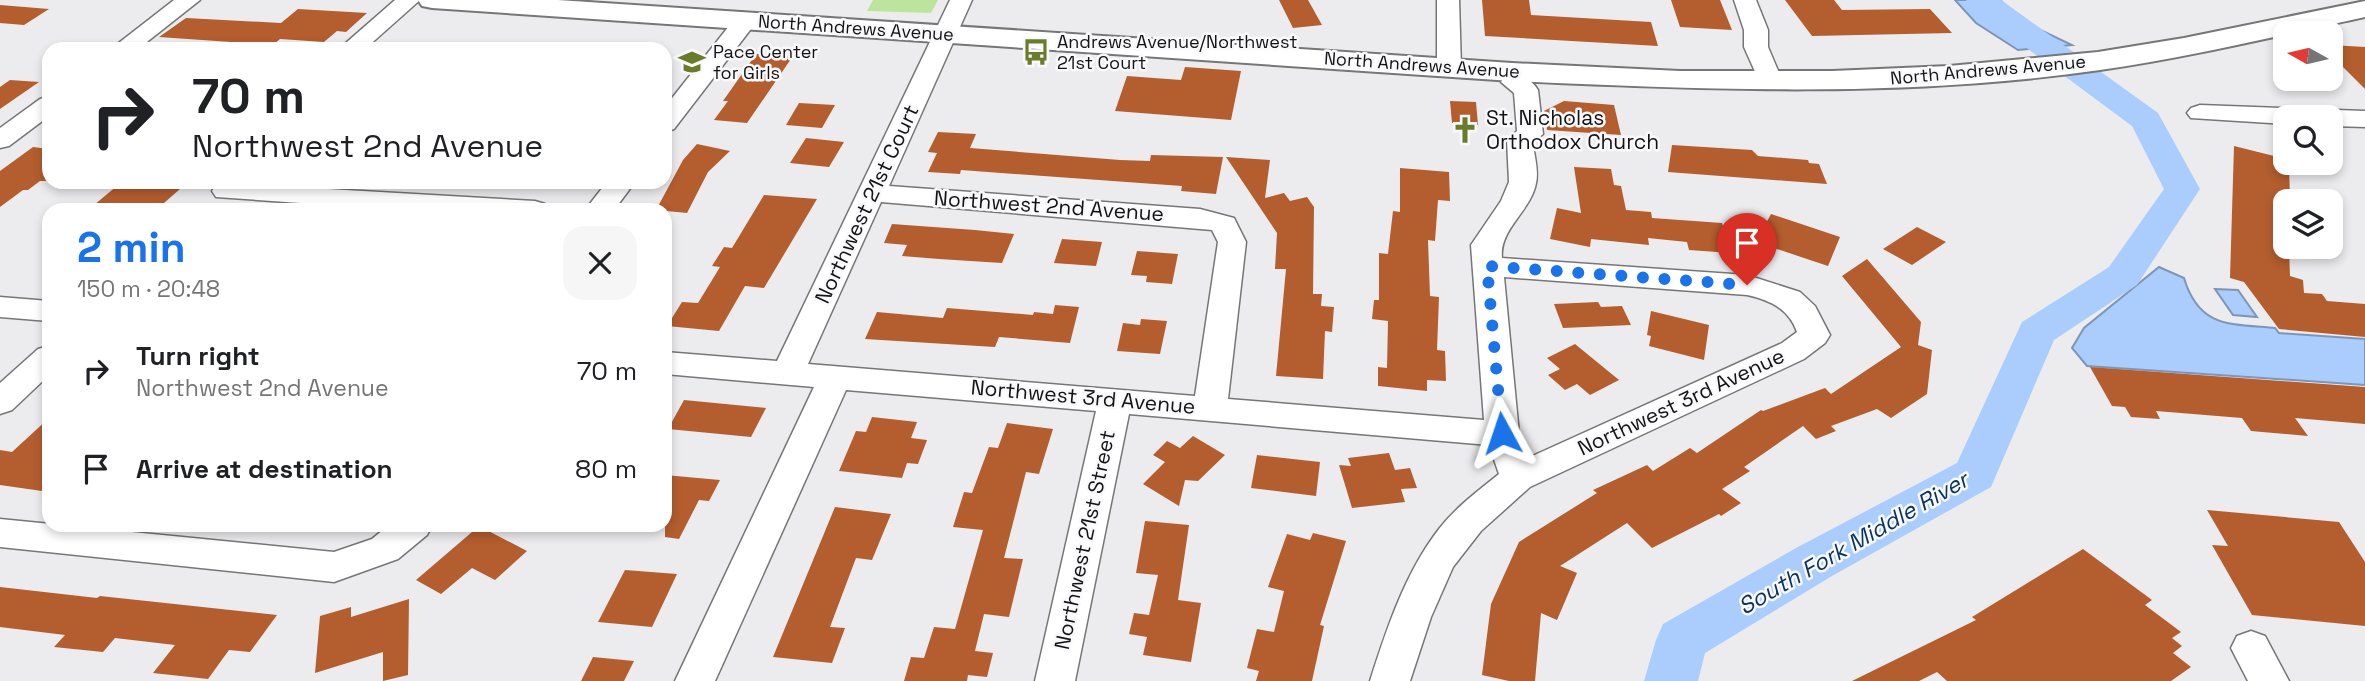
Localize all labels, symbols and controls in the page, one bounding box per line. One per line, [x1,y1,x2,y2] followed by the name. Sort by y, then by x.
[757,9,955,46] street label: North Andrews Avenue
[2273,21,2343,91] north arrow
[2273,21,2343,259] map controls
[1057,30,1298,74] place label: Andrews Avenue/Northwest 21st Court
[1021,37,1051,67] bus stop icon: Andrews Avenue/Northwest 21st Court
[713,40,818,84] place label: Pace Center for Girls
[1323,46,1521,83] street label: North Andrews Avenue
[677,47,707,77] school or university icon: Pace Center for Girls
[1889,49,2087,90] street label: North Andrews Avenue
[192,65,305,127] text: 70 m
[77,70,168,161] icon: right
[809,100,925,308] street label: Northwest 21st Court
[1486,104,1659,155] place label: St. Nicholas Orthodox Church
[2273,105,2343,175] button: search
[1450,115,1480,145] church icon: St. Nicholas Orthodox Church
[192,126,543,166] text: Northwest 2nd Avenue
[933,184,1165,227] street label: Northwest 2nd Avenue
[2273,189,2343,259] button: layers
[1717,213,1777,285] pin
[77,221,186,274] text: 2 min
[1728,224,1766,262] icon: arrive
[563,226,637,300] button: close
[77,274,220,304] text: 150 m · 20:48
[136,339,260,373] text: Turn right
[1573,342,1789,461] street label: Northwest 3rd Avenue
[77,352,115,390] icon: right
[577,354,637,388] text: 70 m
[136,373,389,403] text: Northwest 2nd Avenue
[970,373,1196,420] street label: Northwest 3rd Avenue
[1465,396,1539,470] position arrow
[1048,428,1121,652] street label: Northwest 21st Street
[77,450,115,488] icon: arrive
[136,452,393,486] text: Arrive at destination
[575,452,637,486] text: 80 m
[1732,464,1976,621] water label: South Fork Middle River

